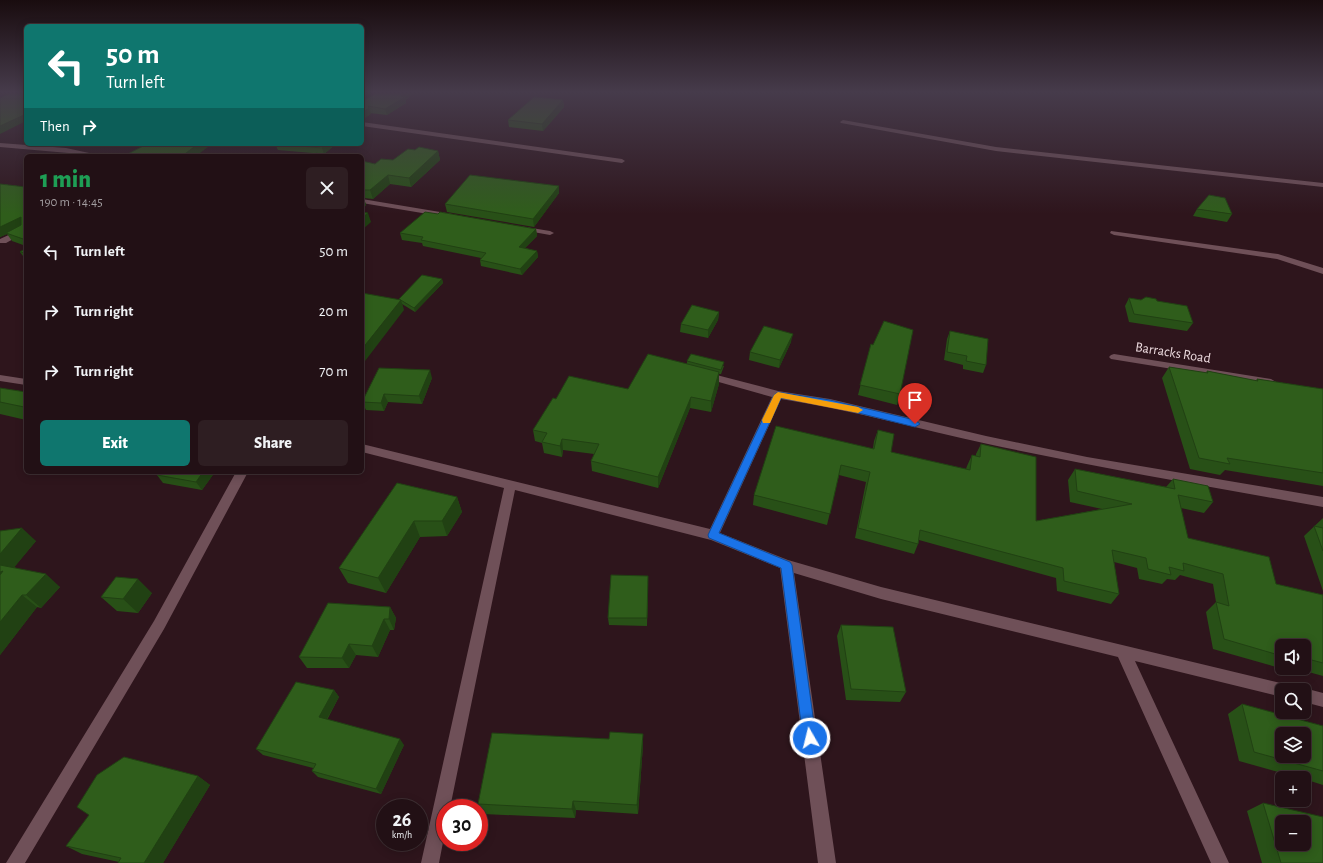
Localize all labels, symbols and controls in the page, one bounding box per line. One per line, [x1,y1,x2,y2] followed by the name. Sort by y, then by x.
[40,40,92,92] icon: left
[106,41,160,69] text: 50 m
[106,74,165,92] text: Turn left
[78,116,100,138] icon: right
[40,119,70,134] text: Then
[306,167,348,209] button: close
[40,168,91,192] text: 1 min
[40,196,103,209] text: 190 m · 14:45
[40,241,62,263] icon: left
[74,244,125,259] text: Turn left
[319,244,348,259] text: 50 m
[40,301,62,323] icon: right
[74,304,133,319] text: Turn right
[319,304,348,319] text: 20 m
[1134,340,1212,366] street label: Barracks Road
[40,361,62,383] icon: right
[74,364,133,379] text: Turn right
[319,364,348,379] text: 70 m
[898,383,932,424] pin
[904,389,926,411] icon: arrive
[40,420,190,466] button: Exit
[198,420,348,466] button: Share
[1275,639,1311,851] map controls
[1275,639,1311,675] button: sound
[1275,683,1311,719] button: search
[789,717,831,759] position arrow
[1275,727,1311,763] button: layers
[1275,771,1311,807] button: +
[436,799,488,851] speed limit sign: 30
[392,810,412,830] text: 26
[1275,815,1311,851] button: −
[392,830,412,840] text: km/h

